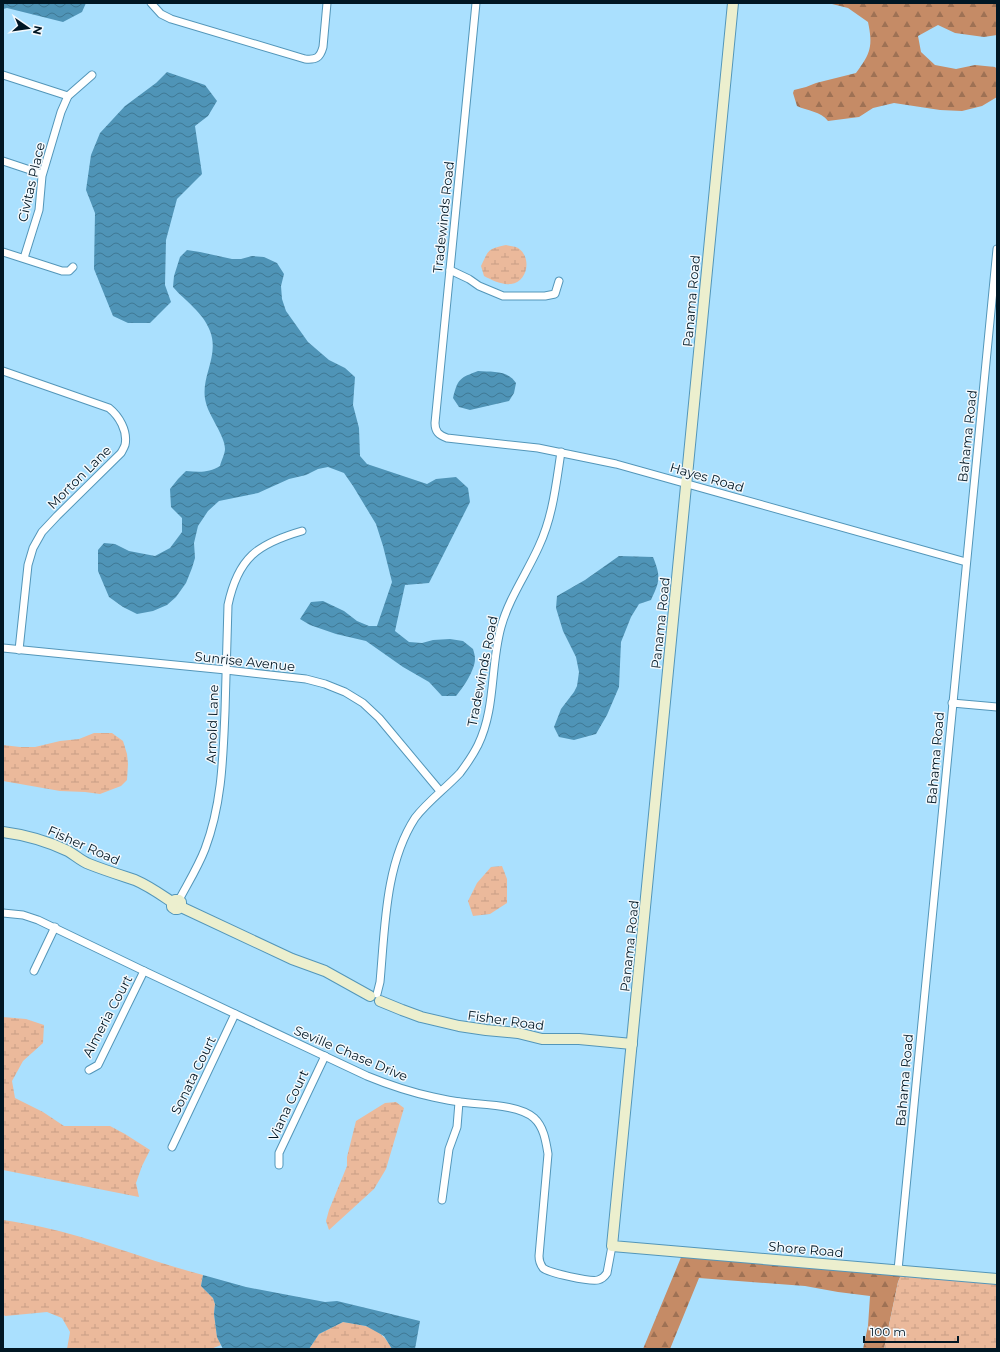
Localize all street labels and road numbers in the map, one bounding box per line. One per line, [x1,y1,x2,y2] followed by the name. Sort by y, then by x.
[14,141,48,223] street label: Civitas Place
[429,160,457,274] street label: Tradewinds Road
[679,254,703,348] street label: Panama Road
[954,389,980,483] street label: Bahama Road
[44,442,114,512] street label: Morton Lane
[668,459,746,495] street label: Hayes Road
[647,576,673,670] street label: Panama Road
[463,614,501,728] street label: Tradewinds Road
[194,648,296,674] street label: Sunrise Avenue
[203,684,221,764] street label: Arnold Lane
[923,711,947,805] street label: Bahama Road
[45,822,123,868] street label: Fisher Road
[616,899,642,993] street label: Panama Road
[79,972,135,1060] street label: Almeria Court
[467,1007,545,1033] street label: Fisher Road
[292,1022,410,1084] street label: Seville Chase Drive
[167,1033,219,1117] street label: Sonata Court
[892,1033,916,1127] street label: Bahama Road
[265,1067,311,1143] street label: Viana Court
[768,1238,844,1260] street label: Shore Road

